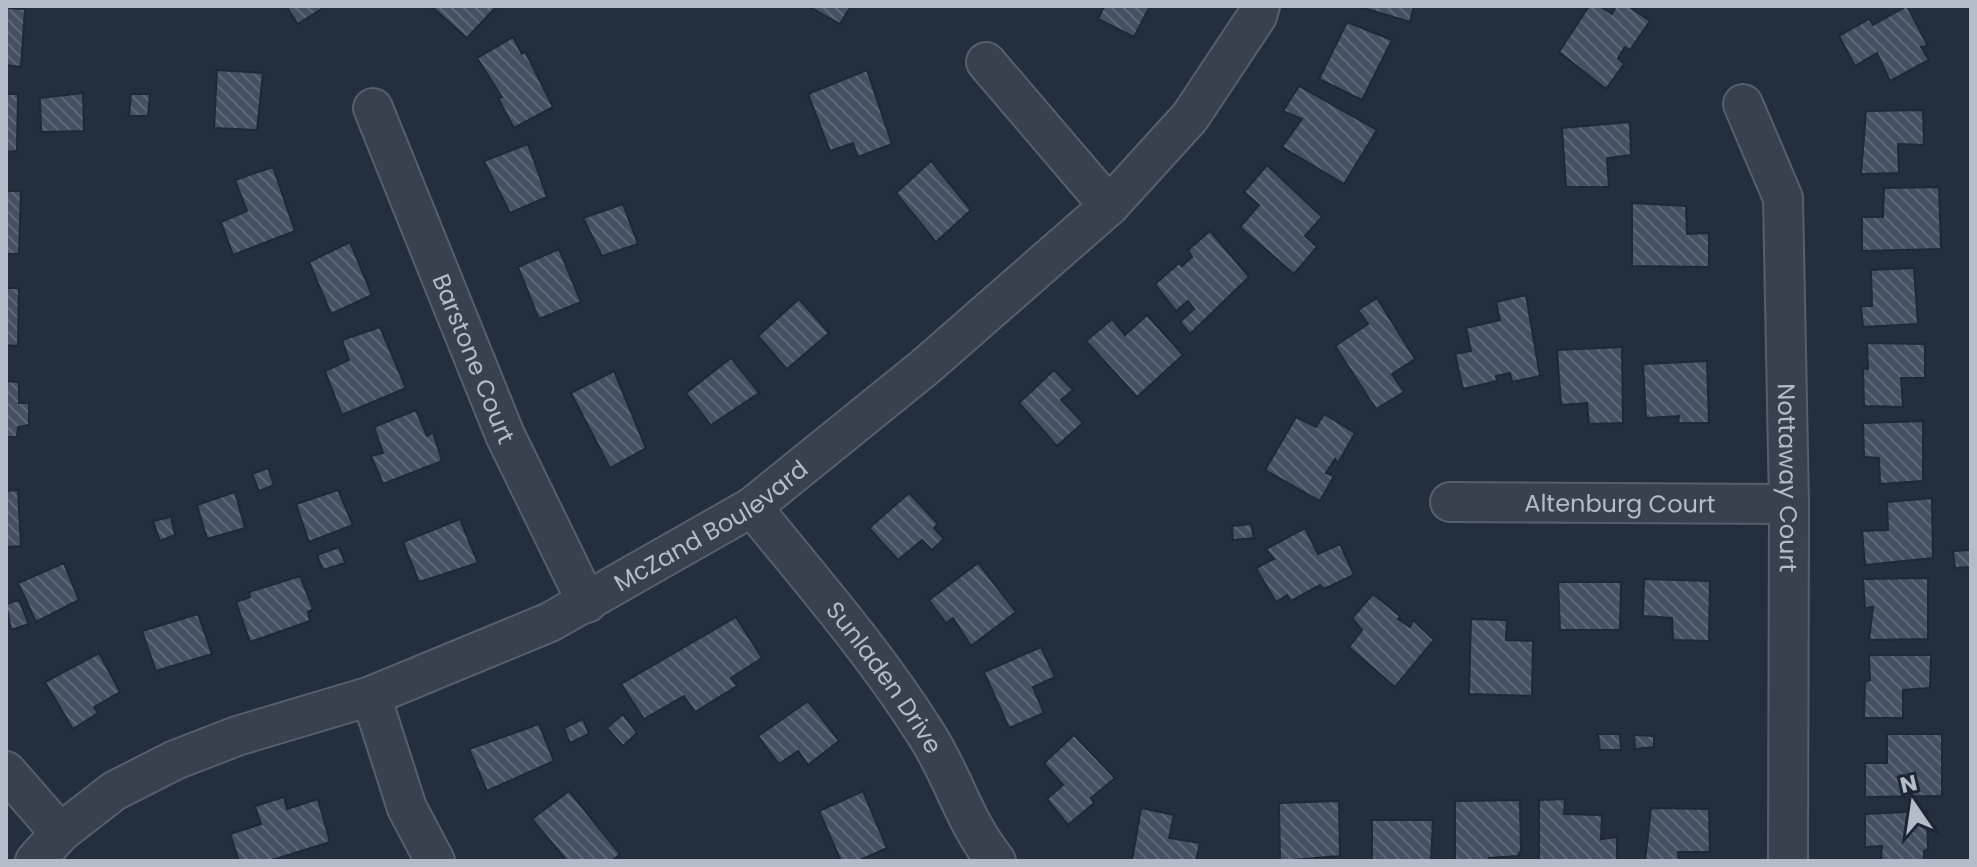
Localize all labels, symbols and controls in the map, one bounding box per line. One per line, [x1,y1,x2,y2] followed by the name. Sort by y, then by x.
[425,269,523,449] street label: Barstone Court
[1770,383,1806,572] street label: Nottaway Court
[608,452,814,599] street label: McZand Boulevard
[1524,486,1716,520] street label: Altenburg Court
[819,594,951,759] street label: Sunladen Drive
[1873,763,1953,843] north arrow
[1897,767,1920,801] text: N

